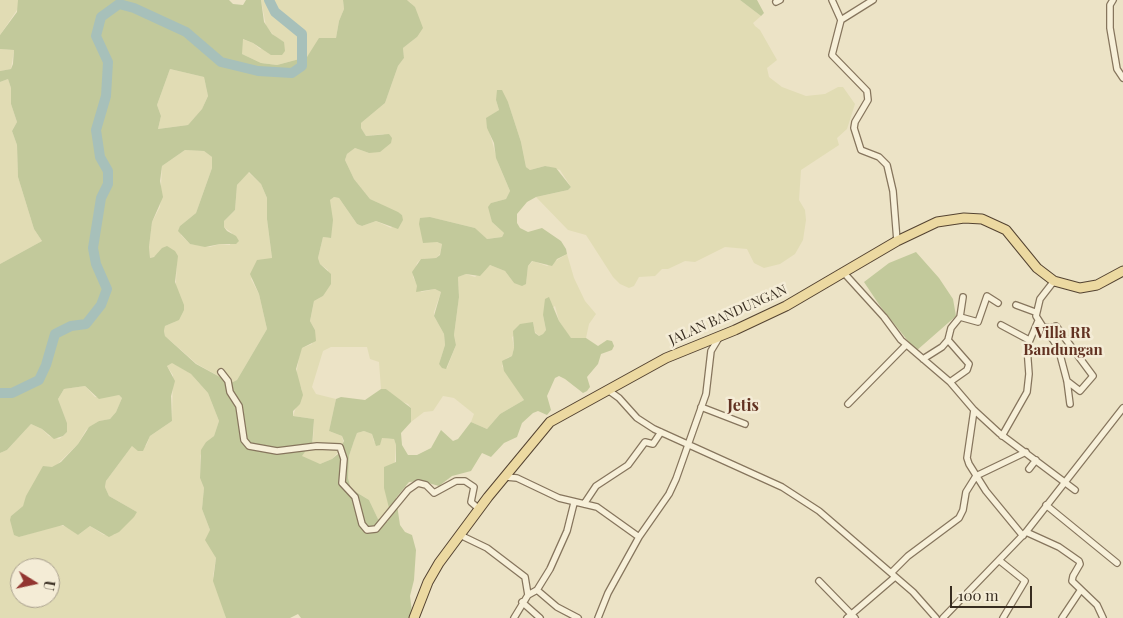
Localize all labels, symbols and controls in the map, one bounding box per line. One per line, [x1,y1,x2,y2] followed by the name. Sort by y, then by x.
[666,281,790,349] street label: JALAN BANDUNGAN
[1023,324,1103,359] district label: Villa RR Bandungan
[727,396,759,416] district label: Jetis
[10,558,60,608] north arrow
[953,576,1036,608] scale bar
[39,579,59,592] text: U
[958,585,999,605] text: 100 m

